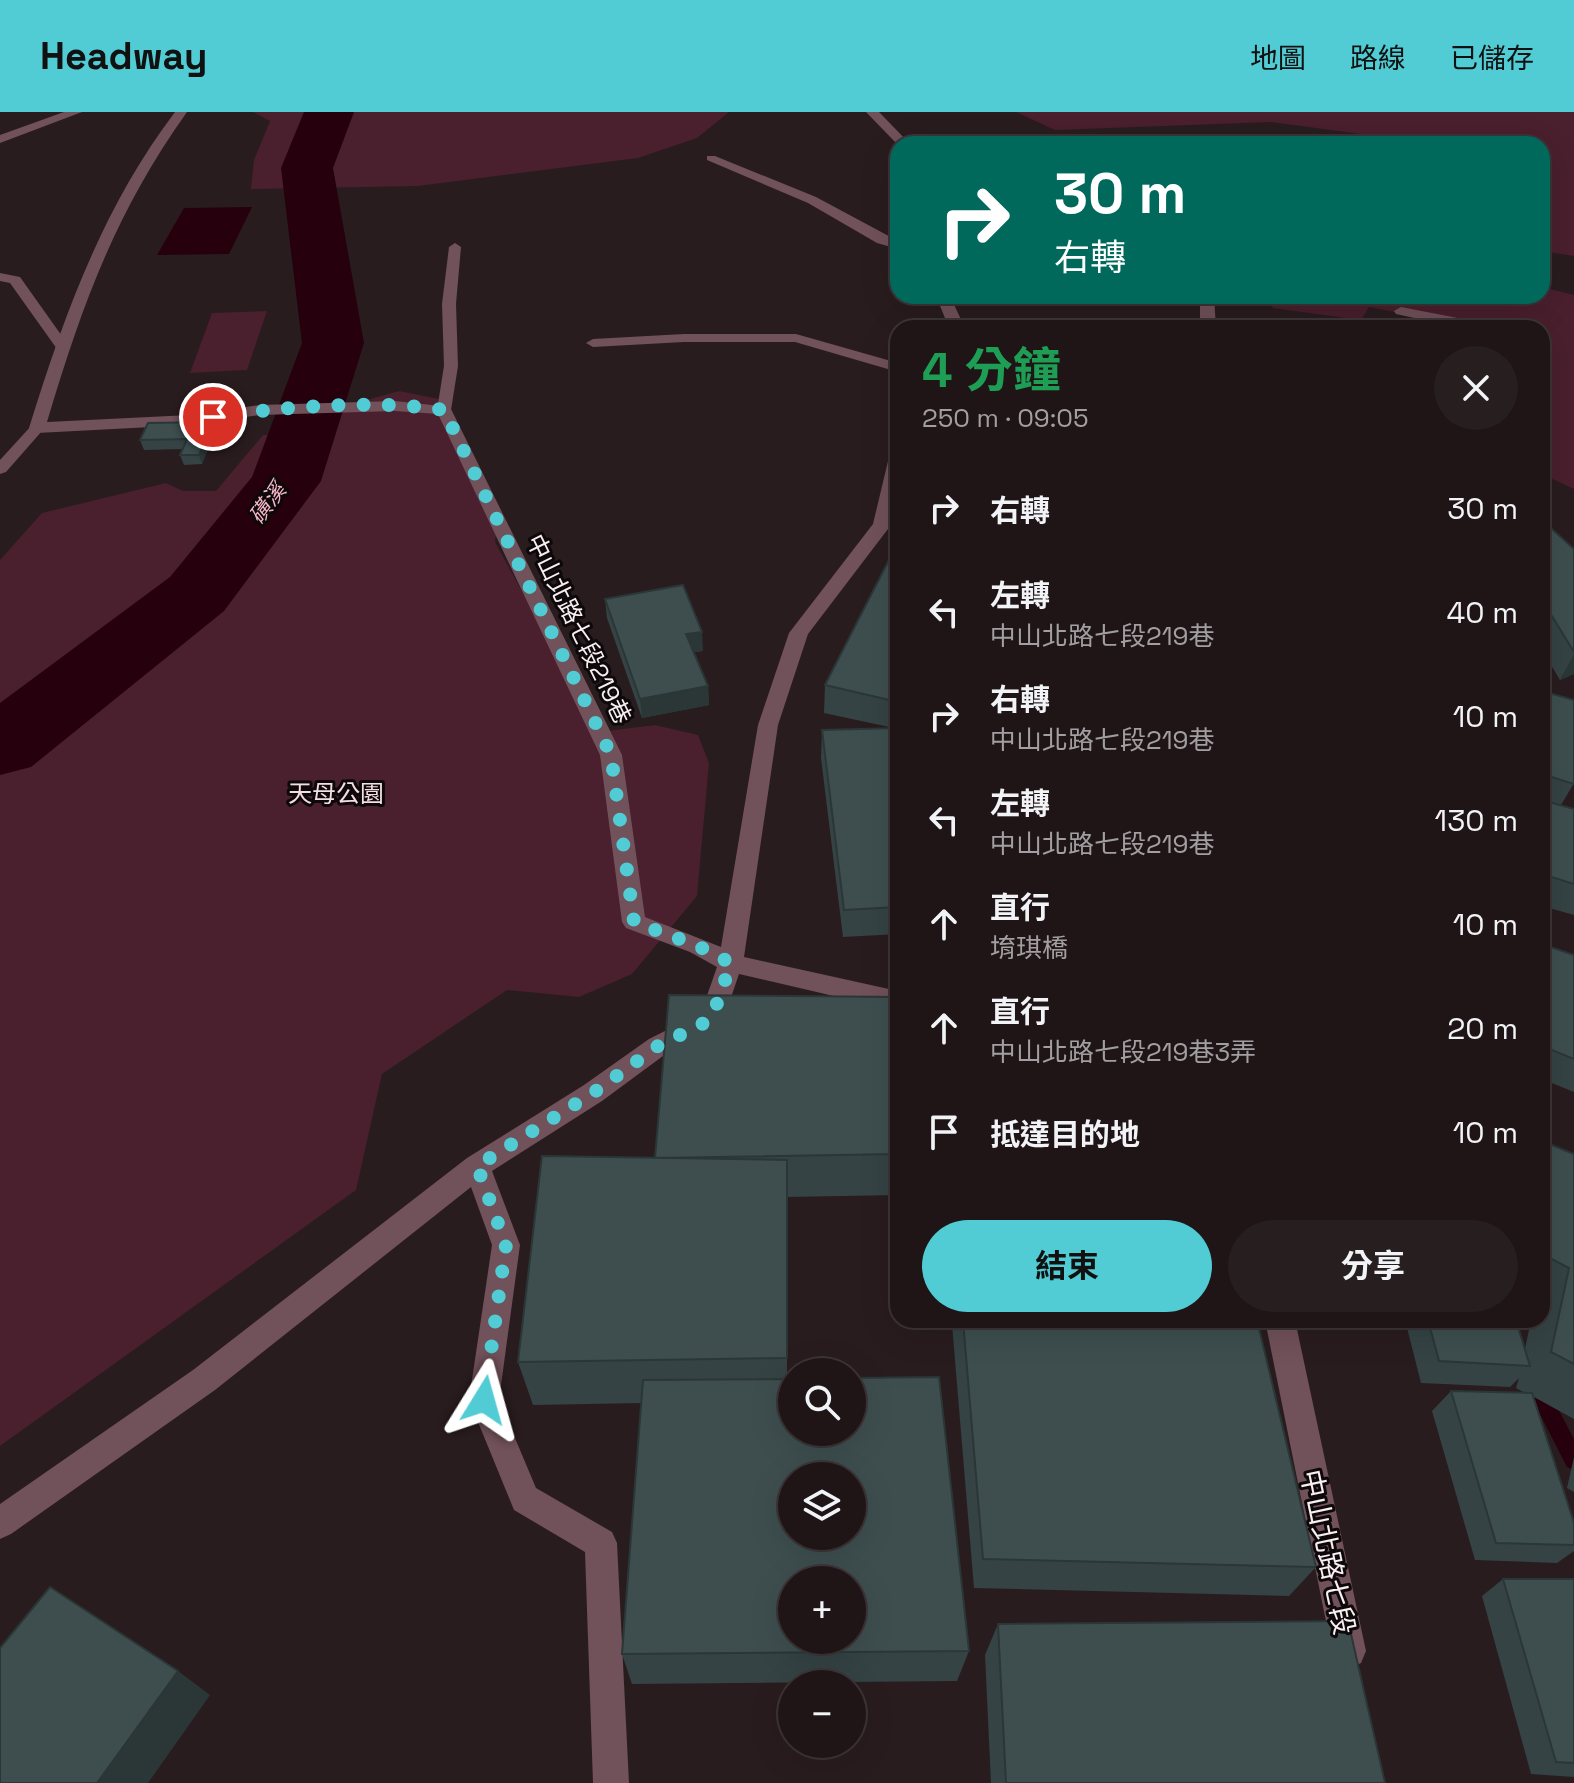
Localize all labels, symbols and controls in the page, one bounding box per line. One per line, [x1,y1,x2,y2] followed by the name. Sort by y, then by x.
[40,32,207,80] text: Headway
[1250,40,1306,76] text: 地圖
[1350,40,1406,76] text: 路線
[1450,40,1534,76] text: 已儲存
[1054,158,1186,229] text: 30 m
[922,168,1026,272] icon: right
[1054,235,1126,281] text: 右轉
[922,340,1061,401] text: 4 分鐘
[1434,346,1518,430] button: close
[179,383,247,451] pin
[191,395,235,439] icon: arrive
[922,401,1089,435] text: 250 m · 09:05
[243,475,293,529] water label: 磺溪
[922,486,966,530] icon: right
[1447,489,1518,528] text: 30 m
[990,491,1050,530] text: 右轉
[520,529,638,729] street label: 中山北路七段219巷
[990,576,1050,615] text: 左轉
[922,590,966,634] icon: left
[1447,593,1518,632] text: 40 m
[990,619,1214,653] text: 中山北路七段219巷
[990,680,1050,719] text: 右轉
[922,694,966,738] icon: right
[1453,697,1518,736] text: 10 m
[990,723,1214,757] text: 中山北路七段219巷
[288,778,384,809] park label: 天母公園
[990,784,1050,823] text: 左轉
[922,798,966,842] icon: left
[1435,801,1518,840] text: 130 m
[990,827,1214,861] text: 中山北路七段219巷
[990,888,1050,927] text: 直行
[922,902,966,946] icon: ahead
[1453,905,1518,944] text: 10 m
[990,931,1068,965] text: 堉琪橋
[990,992,1050,1031] text: 直行
[922,1006,966,1050] icon: ahead
[1447,1009,1518,1048] text: 20 m
[990,1035,1256,1069] text: 中山北路七段219巷3弄
[922,1110,966,1154] icon: arrive
[1453,1113,1518,1152] text: 10 m
[990,1115,1140,1154] text: 抵達目的地
[922,1220,1212,1312] button: 結束
[1228,1220,1518,1312] button: 分享
[442,1358,526,1442] position arrow
[778,1358,866,1758] map controls
[778,1358,866,1446] button: search
[778,1462,866,1550] button: layers
[1293,1466,1363,1638] street label: 中山北路七段
[778,1566,866,1654] button: +
[778,1670,866,1758] button: −

